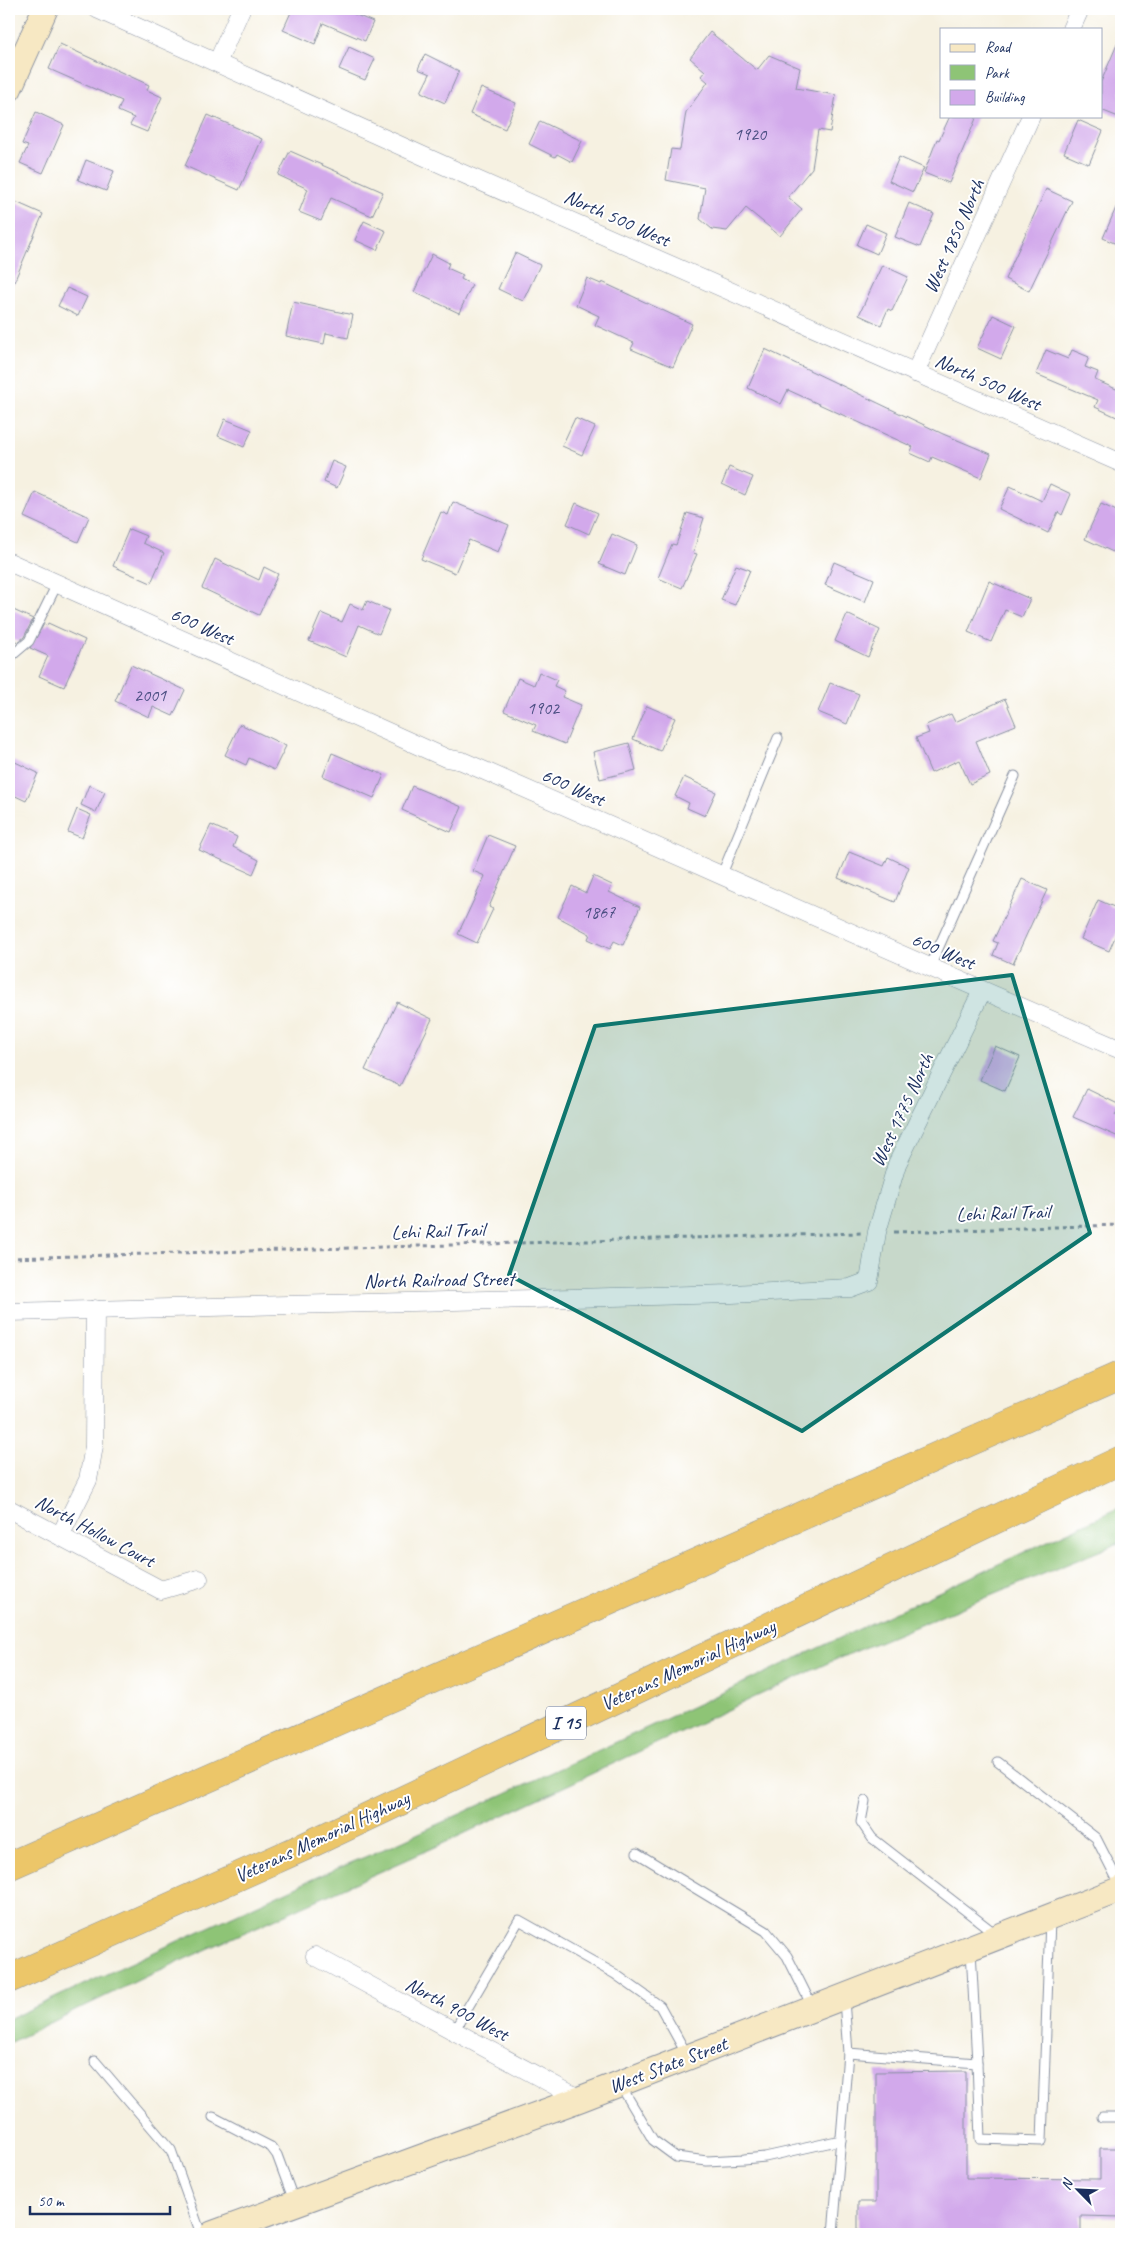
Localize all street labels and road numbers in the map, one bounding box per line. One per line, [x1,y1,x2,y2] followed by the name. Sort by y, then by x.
[918,174,991,297] street label: West 1850 North
[560,184,676,253] street label: North 500 West
[931,348,1047,417] street label: North 500 West
[167,601,240,652] street label: 600 West
[538,762,611,813] street label: 600 West
[908,927,981,976] street label: 600 West
[865,1049,940,1171] street label: West 1775 North
[956,1199,1054,1227] street label: Lehi Rail Trail
[391,1217,489,1245] street label: Lehi Rail Trail
[364,1266,518,1294] street label: North Railroad Street
[31,1489,161,1574] street label: North Hollow Court
[597,1613,780,1716] street label: Veterans Memorial Highway
[546,1706,586,1740] road number: I 15
[231,1785,414,1888] street label: Veterans Memorial Highway
[401,1971,515,2048] street label: North 900 West
[605,2030,733,2099] street label: West State Street

